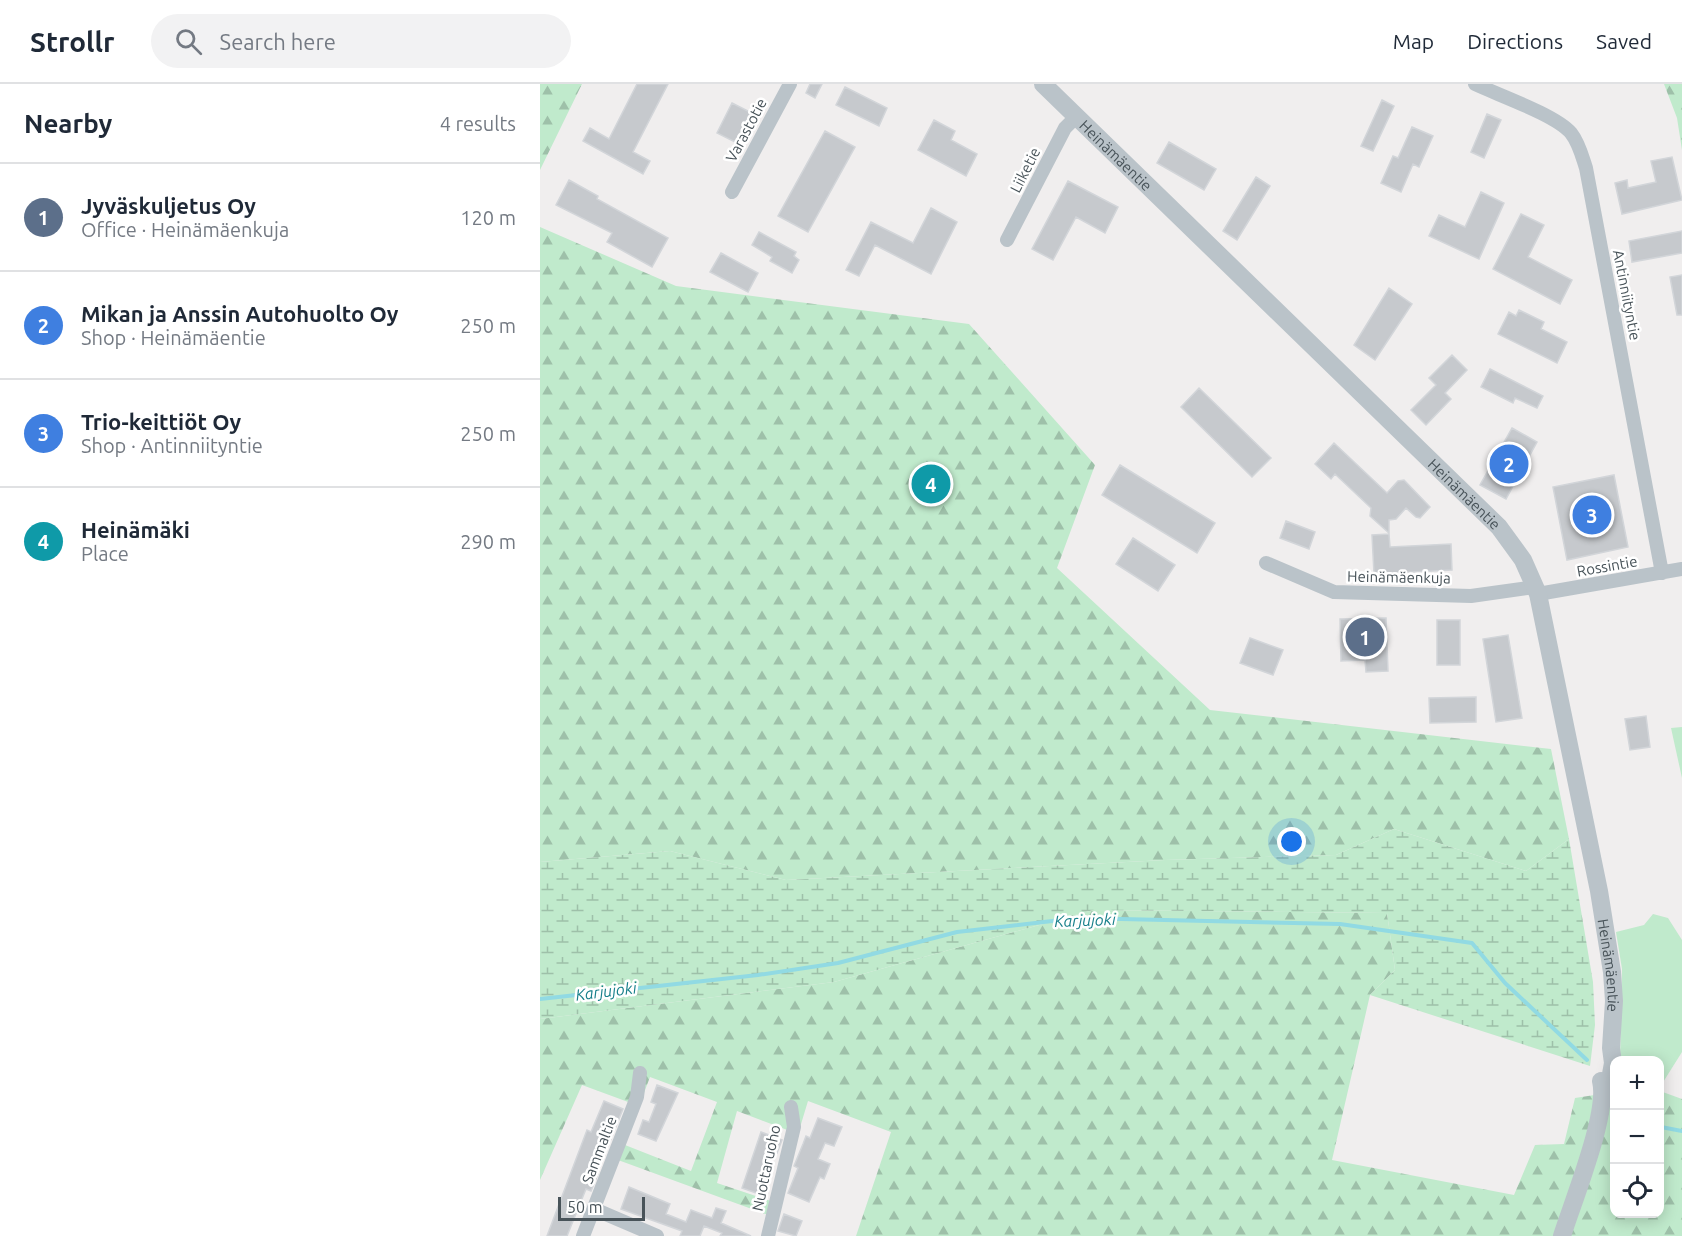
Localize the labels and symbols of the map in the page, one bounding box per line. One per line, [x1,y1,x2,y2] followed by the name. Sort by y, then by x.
[722,95,770,165] street label: Varastotie
[1076,116,1156,194] street label: Heinämäentie
[1006,145,1044,195] street label: Liiketie
[1610,248,1644,342] street label: Antinniityntie
[1490,442,1528,487] pin: 2
[1425,455,1504,533] street label: Heinämäentie
[912,462,950,506] pin: 4
[1572,492,1612,538] pin: 3
[1575,552,1639,580] street label: Rossintie
[1347,568,1451,586] street label: Heinämäenkuja
[1346,614,1384,660] pin: 1
[1277,827,1306,856] your location
[1054,910,1117,930] water label: Karjujoki
[1595,917,1623,1013] street label: Heinämäentie
[574,978,639,1004] water label: Karjujoki
[578,1114,620,1186] street label: Sammaltie
[749,1123,783,1213] street label: Nuottaruoho
[558,1194,645,1222] scale bar

